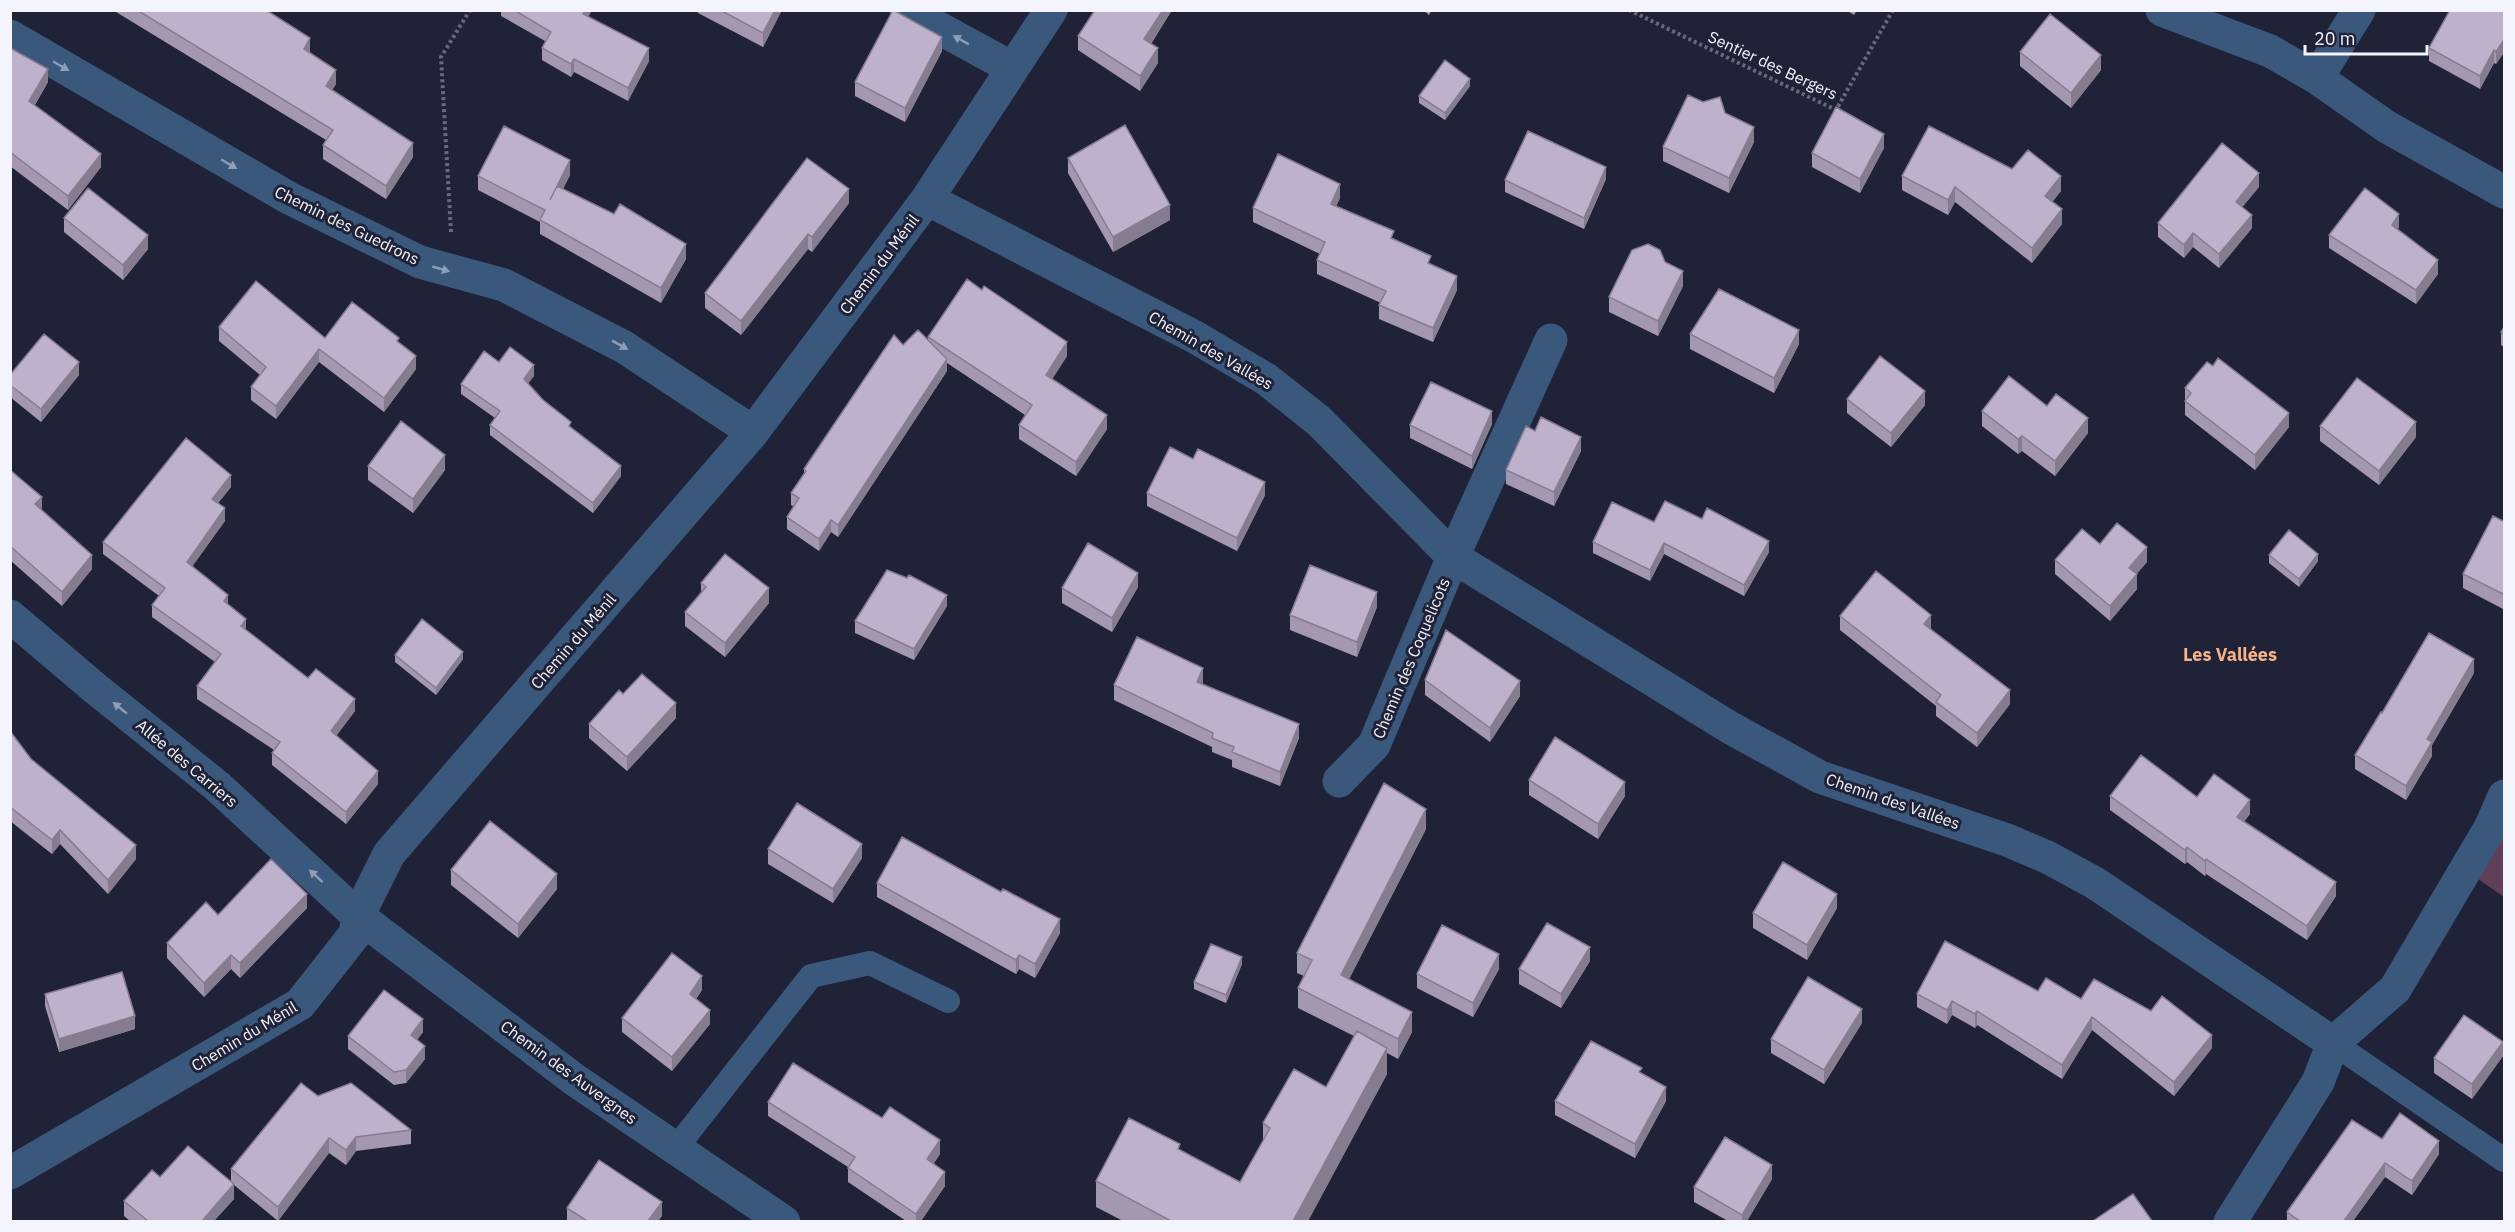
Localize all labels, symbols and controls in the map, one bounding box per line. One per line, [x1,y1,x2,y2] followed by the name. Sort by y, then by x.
[2305,18,2426,56] scale bar
[1705,26,1841,104] street label: Sentier des Bergers
[2314,27,2356,50] text: 20 m
[952,35,969,45] one-way arrow
[53,60,69,71] one-way arrow
[221,159,238,169] one-way arrow
[272,181,422,269] street label: Chemin des Guedrons
[835,210,923,318] street label: Chemin du Ménil
[433,265,451,274] one-way arrow
[1145,306,1277,394] street label: Chemin des Vallées
[611,340,628,350] one-way arrow
[1368,574,1454,742] street label: Chemin des Coquelicots
[526,589,620,693] street label: Chemin du Ménil
[2183,643,2277,666] district label: Les Vallées
[113,702,128,715] one-way arrow
[132,715,242,811] street label: Allée des Carriers
[1824,769,1962,833] street label: Chemin des Vallées
[309,870,323,884] one-way arrow
[187,997,301,1075] street label: Chemin du Ménil
[497,1016,641,1128] street label: Chemin des Auvergnes

